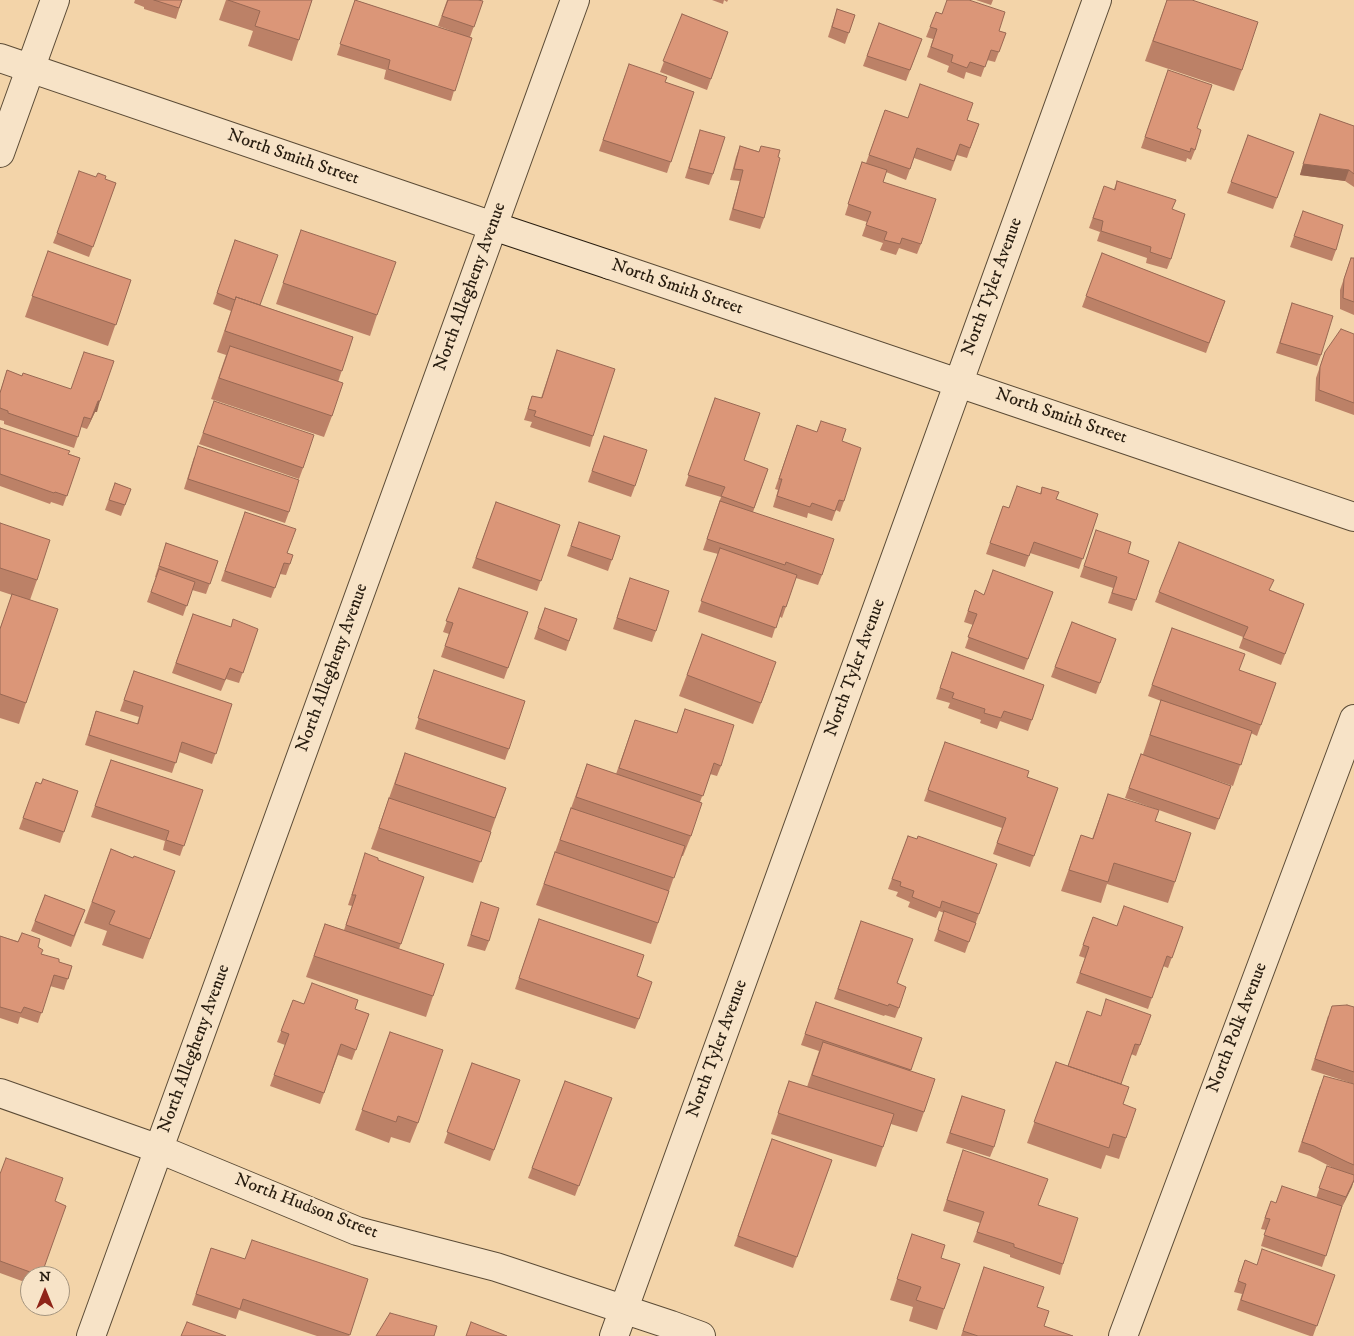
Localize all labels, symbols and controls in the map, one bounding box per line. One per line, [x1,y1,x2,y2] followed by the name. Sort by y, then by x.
[224,125,362,191] street label: North Smith Street
[430,200,512,374] street label: North Allegheny Avenue
[958,215,1028,359] street label: North Tyler Avenue
[608,255,746,321] street label: North Smith Street
[992,384,1130,450] street label: North Smith Street
[292,581,374,755] street label: North Allegheny Avenue
[821,596,891,740] street label: North Tyler Avenue
[1203,960,1273,1096] street label: North Polk Avenue
[154,962,236,1136] street label: North Allegheny Avenue
[683,977,753,1121] street label: North Tyler Avenue
[231,1170,381,1244] street label: North Hudson Street
[20,1266,70,1316] north arrow
[39,1268,51,1286] text: N

